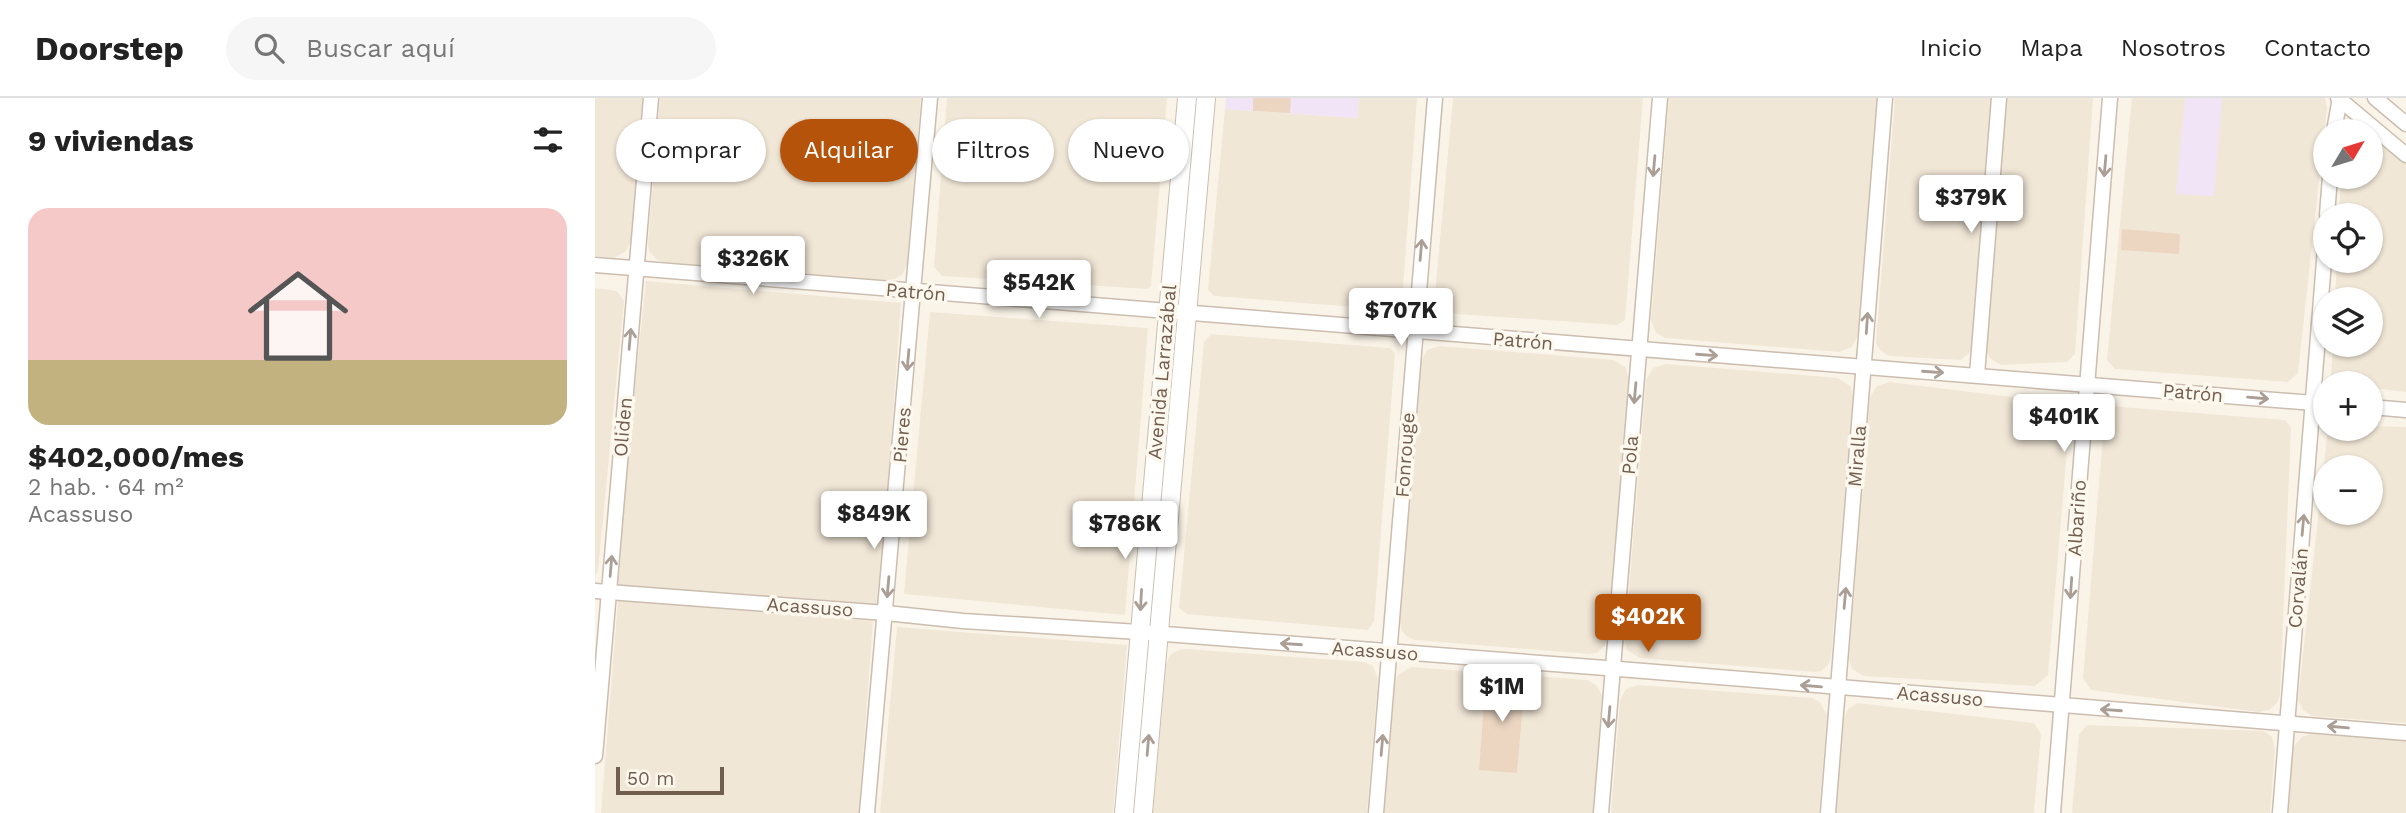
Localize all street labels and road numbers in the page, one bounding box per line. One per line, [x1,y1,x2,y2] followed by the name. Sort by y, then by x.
[885,278,947,306] street label: Patrón
[1143,283,1181,461] street label: Avenida Larrazábal
[1492,327,1554,355] street label: Patrón
[2162,379,2224,407] street label: Patrón
[609,396,637,458] street label: Oliden
[888,406,916,464] street label: Pieres
[1391,412,1419,498] street label: Fonrouge
[1843,424,1871,488] street label: Miralla
[1617,434,1643,476] street label: Pola
[2063,479,2091,557] street label: Albariño
[2283,547,2313,629] street label: Corvalán
[766,592,854,622] street label: Acassuso
[1331,636,1419,666] street label: Acassuso
[1896,681,1984,711] street label: Acassuso

